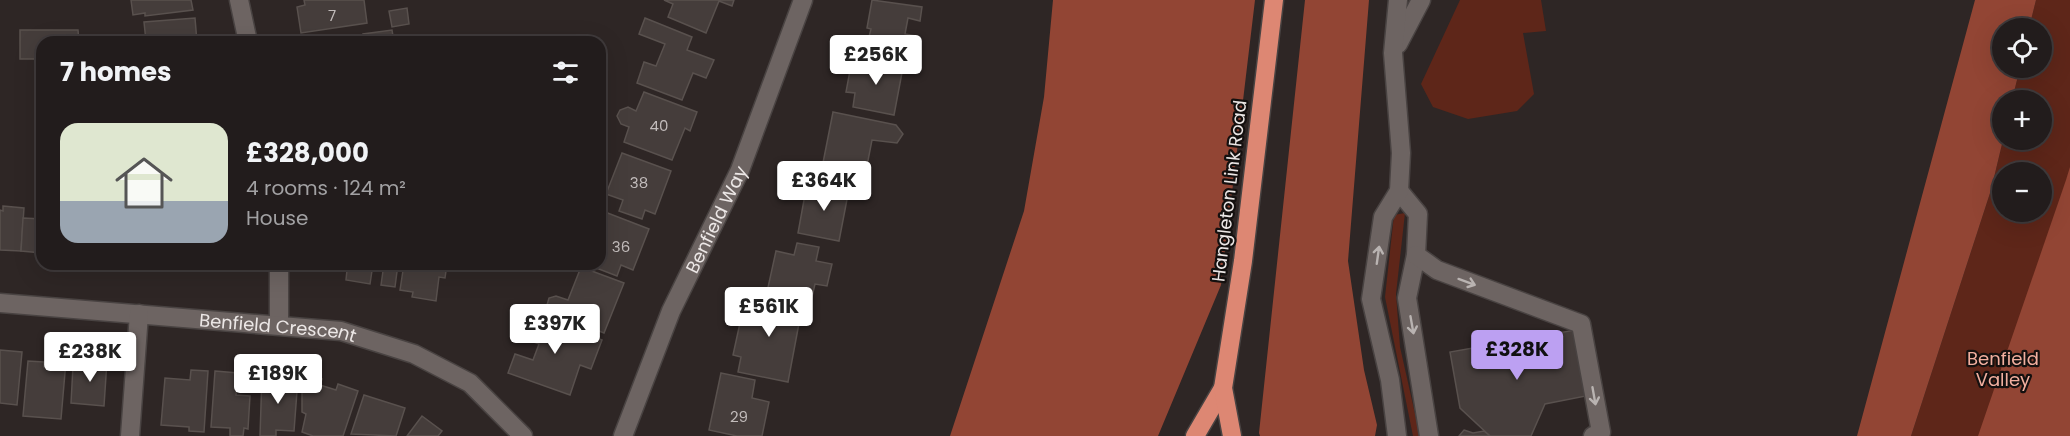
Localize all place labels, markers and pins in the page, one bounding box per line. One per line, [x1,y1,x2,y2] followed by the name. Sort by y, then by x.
[834,35,918,86] pin: £256K
[782,161,866,212] pin: £364K
[727,287,811,338] pin: £561K
[513,304,597,355] pin: £397K
[1475,330,1559,381] pin: £328K
[48,332,132,383] pin: £238K
[236,354,320,405] pin: £189K

